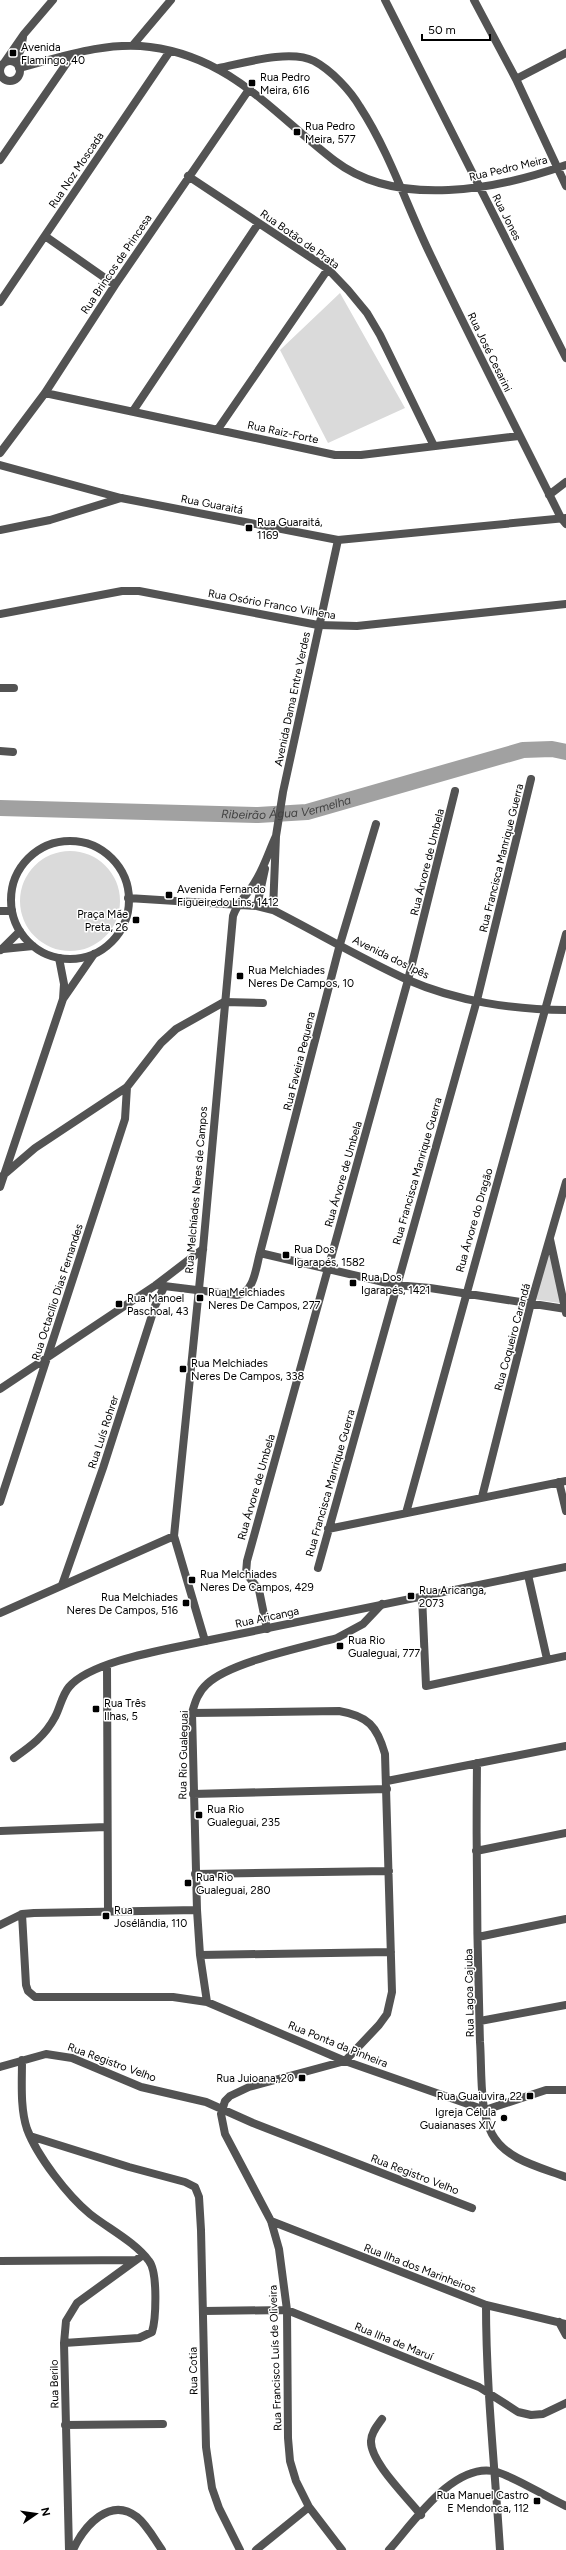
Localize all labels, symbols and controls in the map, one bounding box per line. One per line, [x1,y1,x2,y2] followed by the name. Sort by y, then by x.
[422,16,490,42] scale bar
[428,23,456,37] text: 50 m
[21,41,85,67] place label: Avenida Flamingo, 40
[8,48,18,58] marker: Avenida Flamingo, 40
[260,71,310,97] place label: Rua Pedro Meira, 616
[247,78,257,88] marker: Rua Pedro Meira, 616
[305,120,356,146] place label: Rua Pedro Meira, 577
[292,127,302,137] marker: Rua Pedro Meira, 577
[46,130,107,211] street label: Rua Noz Moscada
[468,153,549,184] street label: Rua Pedro Meira
[489,192,524,243] street label: Rua Jones
[258,207,342,272] street label: Rua Botão de Prata
[78,212,155,317] street label: Rua Brincos de Princesa
[465,310,514,394] street label: Rua José Cesarini
[246,419,320,446] street label: Rua Raiz-Forte
[180,492,244,517] street label: Rua Guaraitá
[257,516,323,542] place label: Rua Guaraitá, 1169
[244,523,254,533] marker: Rua Guaraitá, 1169
[207,587,337,622] street label: Rua Osório Franco Vilhena
[272,631,313,767] street label: Avenida Dama Entre Verdes
[477,782,526,934] street label: Rua Francisca Manrique Guerra
[221,793,353,822] water label: Ribeirão Água Vermelha
[408,807,447,917] street label: Rua Árvore de Umbela
[177,883,279,909] place label: Avenida Fernando Figueiredo Lins, 1412
[164,890,174,900] marker: Avenida Fernando Figueiredo Lins, 1412
[77,908,128,934] place label: Praça Mãe Preta, 26
[131,915,141,925] marker: Praça Mãe Preta, 26
[350,933,431,982] street label: Avenida dos Ipês
[248,964,354,990] place label: Rua Melchiades Neres De Campos, 10
[235,971,245,981] marker: Rua Melchiades Neres De Campos, 10
[281,1010,318,1112] street label: Rua Faveira Pequena
[390,1096,445,1246] street label: Rua Francisca Manrique Guerra
[183,1106,210,1274] street label: Rua Melchíades Neres de Campos
[322,1120,365,1229] street label: Rua Árvore de Umbela
[453,1167,496,1274] street label: Rua Árvore do Dragão
[29,1222,86,1362] street label: Rua Octacílio Dias Fernandes
[294,1243,365,1269] place label: Rua Dos Igarapés, 1582
[281,1250,291,1260] marker: Rua Dos Igarapés, 1582
[361,1271,430,1297] place label: Rua Dos Igarapés, 1421
[348,1278,358,1288] marker: Rua Dos Igarapés, 1421
[492,1282,533,1392] street label: Rua Coqueiro Carandá
[208,1286,321,1312] place label: Rua Melchiades Neres De Campos, 277
[127,1292,189,1318] place label: Rua Manoel Paschoal, 43
[195,1293,205,1303] marker: Rua Melchiades Neres De Campos, 277
[114,1299,124,1309] marker: Rua Manoel Paschoal, 43
[191,1357,304,1383] place label: Rua Melchiades Neres De Campos, 338
[178,1364,188,1374] marker: Rua Melchiades Neres De Campos, 338
[85,1394,122,1471] street label: Rua Luís Rohrer
[303,1408,358,1558] street label: Rua Francisca Manrique Guerra
[235,1433,278,1542] street label: Rua Árvore de Umbela
[200,1568,314,1594] place label: Rua Melchiades Neres De Campos, 429
[187,1575,197,1585] marker: Rua Melchiades Neres De Campos, 429
[419,1584,487,1610] place label: Rua Aricanga, 2073
[66,1591,178,1617] place label: Rua Melchiades Neres De Campos, 516
[406,1591,416,1601] marker: Rua Aricanga, 2073
[181,1598,191,1608] marker: Rua Melchiades Neres De Campos, 516
[234,1604,300,1631] street label: Rua Aricanga
[348,1634,420,1660] place label: Rua Rio Gualeguai, 777
[335,1641,345,1651] marker: Rua Rio Gualeguai, 777
[104,1697,146,1723] place label: Rua Três Ilhas, 5
[91,1704,101,1714] marker: Rua Três Ilhas, 5
[176,1710,191,1800] street label: Rua Rio Gualeguai
[207,1803,280,1829] place label: Rua Rio Gualeguai, 235
[194,1810,204,1820] marker: Rua Rio Gualeguai, 235
[196,1871,270,1897] place label: Rua Rio Gualeguai, 280
[183,1878,193,1888] marker: Rua Rio Gualeguai, 280
[114,1904,187,1930] place label: Rua Josélândia, 110
[101,1911,111,1921] marker: Rua Josélândia, 110
[462,1949,477,2037] street label: Rua Lagoa Cajuba
[286,2018,390,2070] street label: Rua Ponta da Pinheira
[66,2040,158,2085] street label: Rua Registro Velho
[216,2072,294,2085] place label: Rua Juioana, 20
[297,2073,307,2083] marker: Rua Juioana, 20
[437,2090,522,2103] place label: Rua Guaiuvira, 22
[525,2091,535,2101] marker: Rua Guaiuvira, 22
[420,2106,496,2132] place label: Igreja Célula Guaianases XIV
[499,2113,509,2123] marker: Igreja Célula Guaianases XIV
[369,2152,461,2197] street label: Rua Registro Velho
[362,2241,478,2296] street label: Rua Ilha dos Marinheiros
[266,2285,285,2431] street label: Rua Francisco Luís de Oliveira
[353,2320,435,2363] street label: Rua Ilha de Maruí
[187,2347,200,2395] street label: Rua Cotia
[48,2359,61,2409] street label: Rua Berilo
[436,2489,529,2515] place label: Rua Manuel Castro E Mendonca, 112
[16,2494,56,2534] north arrow
[532,2496,542,2506] marker: Rua Manuel Castro E Mendonca, 112
[38,2506,53,2517] text: N

